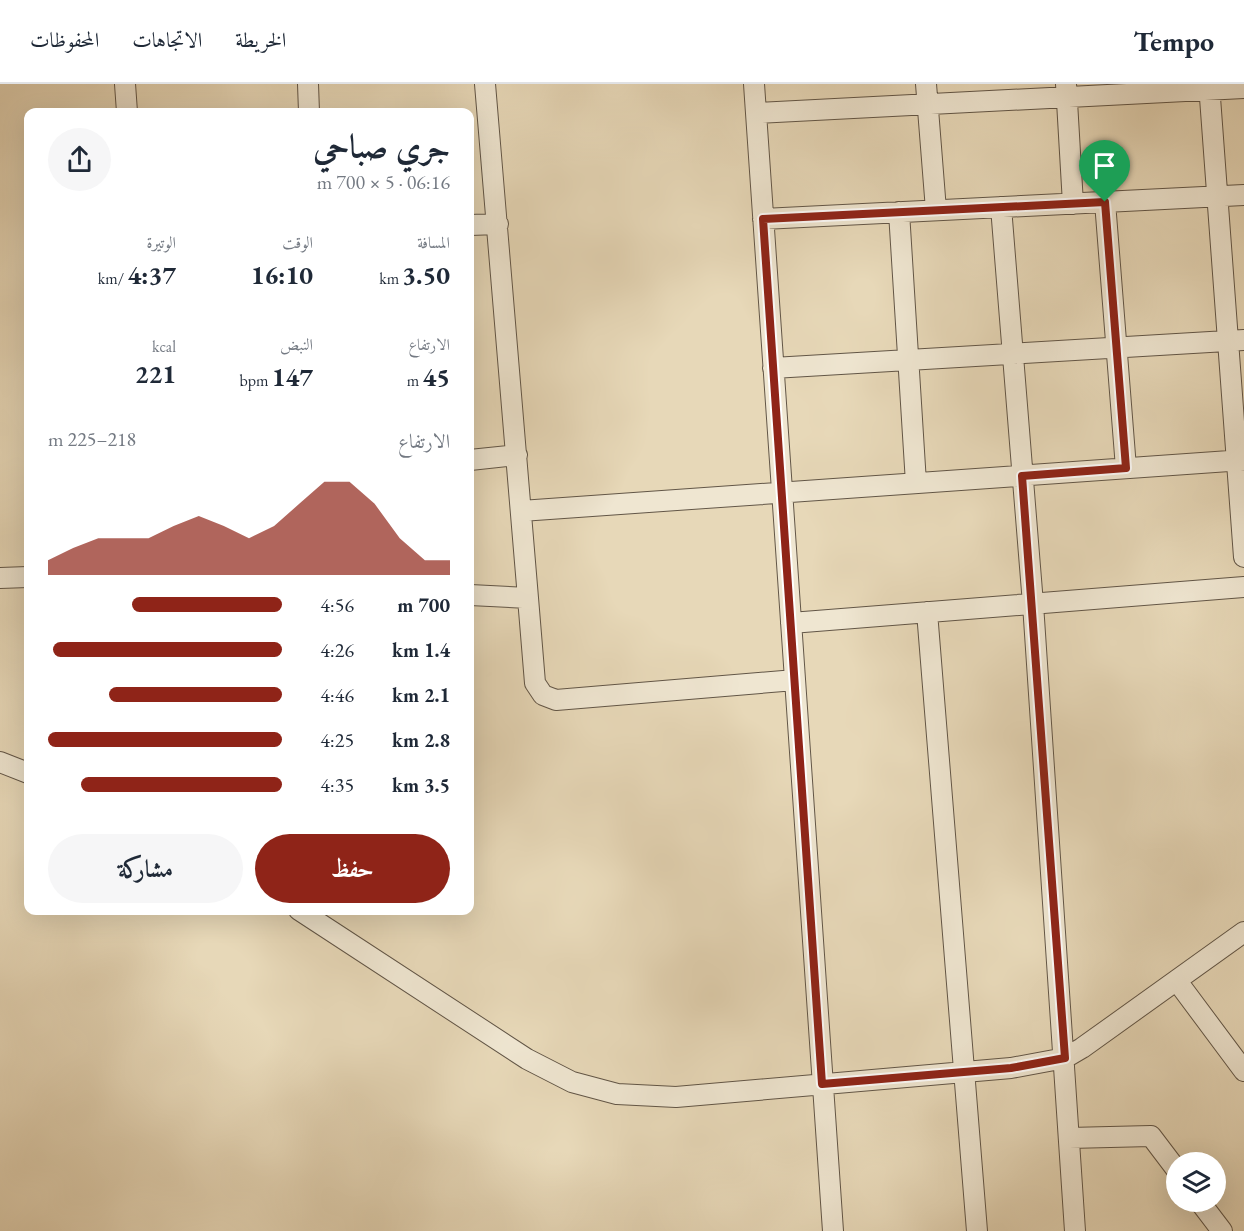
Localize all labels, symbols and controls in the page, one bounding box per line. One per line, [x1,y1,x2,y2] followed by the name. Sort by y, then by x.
[1133,23,1214,59] text: Tempo
[30,26,99,53] text: المحفوظات
[132,26,202,53] text: الاتجاهات
[235,26,286,53] text: الخريطة
[313,125,450,168] text: جري صباحي
[48,128,111,191] button: share
[1079,140,1130,202] pin
[1088,149,1121,182] icon: arrive
[317,169,450,195] text: 06:16 · 5 × 700 m
[146,232,176,253] text: الوتيرة
[282,232,313,253] text: الوقت
[417,232,450,253] text: المسافة
[127,258,176,292] text: 4:37
[251,258,313,292] text: 16:10
[402,258,450,292] text: 3.50
[98,268,127,289] text: /km
[379,268,402,289] text: km
[280,334,313,355] text: النبض
[408,334,450,355] text: الارتفاع
[152,336,176,357] text: kcal
[135,357,176,391] text: 221
[272,360,313,394] text: 147
[422,360,450,394] text: 45
[240,370,272,391] text: bpm
[407,370,422,391] text: m
[48,426,136,452] text: 218–225 m
[398,428,450,454] text: الارتفاع
[320,592,354,618] text: 4:56
[397,592,450,618] text: 700 m
[320,637,354,663] text: 4:26
[392,637,450,663] text: 1.4 km
[320,682,354,708] text: 4:46
[392,682,450,708] text: 2.1 km
[320,727,354,753] text: 4:25
[392,727,450,753] text: 2.8 km
[320,772,354,798] text: 4:35
[392,772,450,798] text: 3.5 km
[48,834,243,903] button: مشاركة
[255,834,450,903] button: حفظ
[1166,1152,1226,1212] map controls
[1166,1152,1226,1212] button: layers

